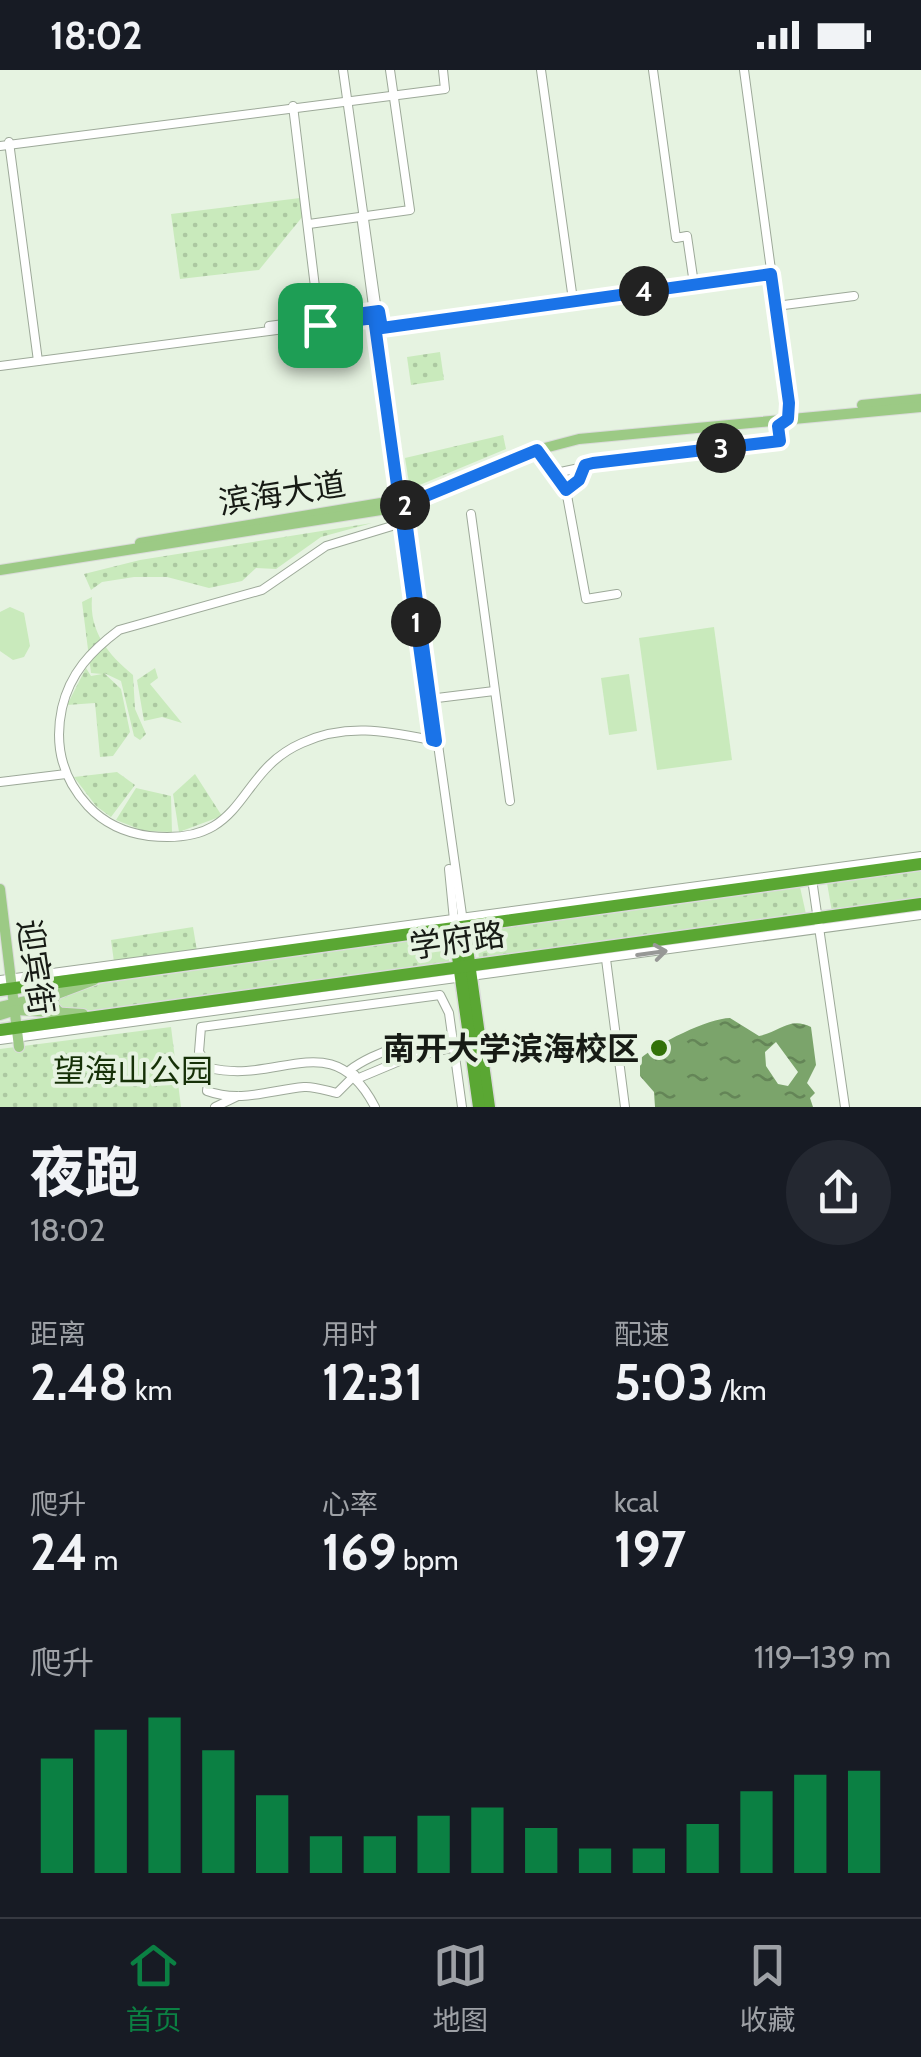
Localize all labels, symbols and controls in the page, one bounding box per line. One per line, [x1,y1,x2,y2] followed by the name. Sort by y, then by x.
[50,12,142,59] text: 18:02
[619,266,669,316] pin: 4
[635,274,653,308] text: 4
[278,283,363,368] pin
[293,298,348,353] icon: arrive
[696,423,746,473] pin: 3
[713,431,729,465] text: 3
[216,464,348,522] street label: 滨海大道
[380,480,430,530] pin: 2
[398,488,412,522] text: 2
[391,597,441,647] pin: 1
[411,605,421,639] text: 1
[407,914,507,966] street label: 学府路
[10,917,62,1017] street label: 迎宾街
[635,943,667,961] one-way arrow
[383,1029,639,1068] place label: 南开大学滨海校区
[648,1037,670,1059] marker: 南开大学滨海校区
[53,1051,213,1090] park label: 望海山公园
[30,1139,140,1206] text: 夜跑
[786,1140,891,1245] button: share
[30,1210,106,1249] text: 18:02
[30,1317,86,1351] text: 距离
[322,1317,378,1351] text: 用时
[614,1317,670,1351] text: 配速
[30,1352,129,1413] text: 2.48
[322,1352,423,1413] text: 12:31
[614,1352,714,1413] text: 5:03
[129,1373,172,1407] text: km
[714,1373,767,1407] text: /km
[614,1485,659,1519] text: kcal
[30,1487,86,1521] text: 爬升
[322,1487,378,1521] text: 心率
[614,1519,686,1580] text: 197
[30,1522,88,1583] text: 24
[322,1522,397,1583] text: 169
[88,1543,118,1577] text: m
[397,1543,459,1577] text: bpm
[754,1637,891,1676] text: 119–139 m
[30,1643,94,1682] text: 爬升
[125,1938,182,2038] tab: 首页
[432,1938,489,2038] tab: 地图
[739,1938,796,2038] tab: 收藏

